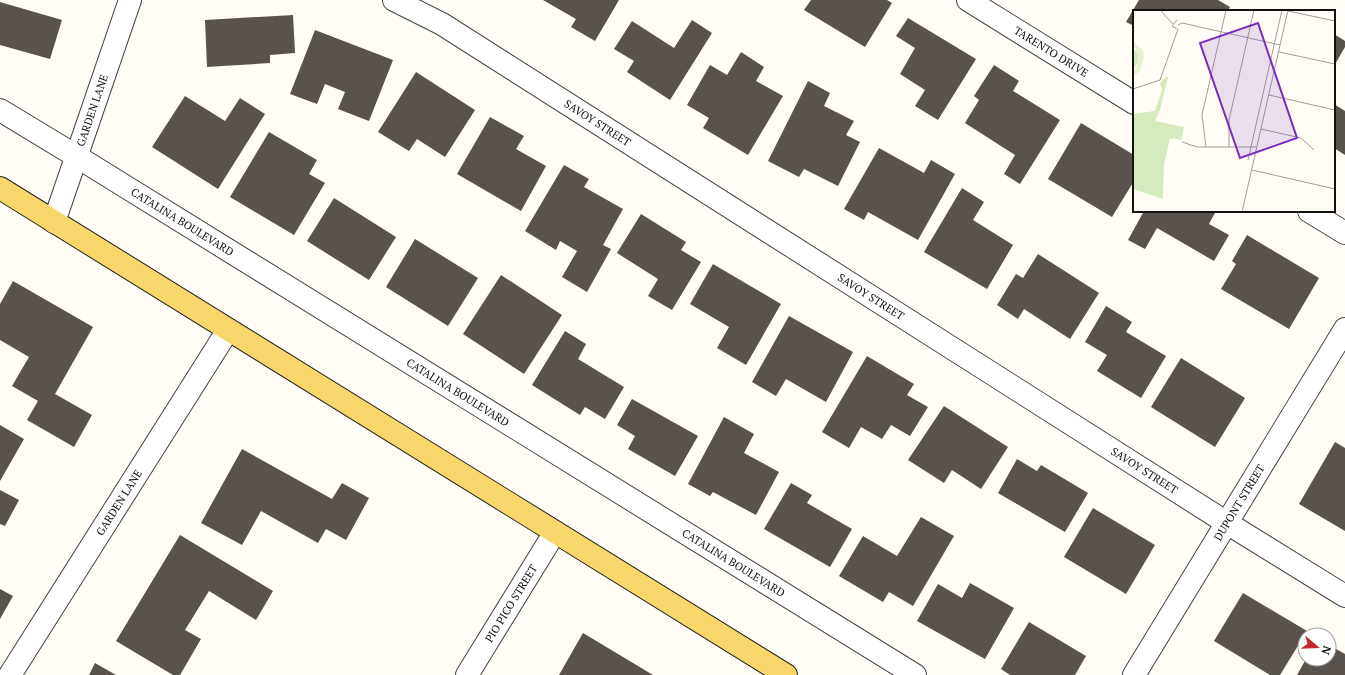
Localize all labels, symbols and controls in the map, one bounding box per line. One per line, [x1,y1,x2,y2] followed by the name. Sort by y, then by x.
[1133,10,1335,212] inset map
[1012,23,1091,80] street label: TARENTO DRIVE
[73,73,111,148] street label: GARDEN LANE
[562,97,634,149] street label: SAVOY STREET
[128,185,237,259] street label: CATALINA BOULEVARD
[835,270,907,323] street label: SAVOY STREET
[404,355,512,429] street label: CATALINA BOULEVARD
[1109,444,1181,497] street label: SAVOY STREET
[1211,462,1268,543] street label: DUPONT STREET
[93,467,145,538] street label: GARDEN LANE
[680,526,788,600] street label: CATALINA BOULEVARD
[482,562,540,645] street label: PIO PICO STREET
[1297,627,1337,667] north arrow
[1318,644,1334,657] text: N

